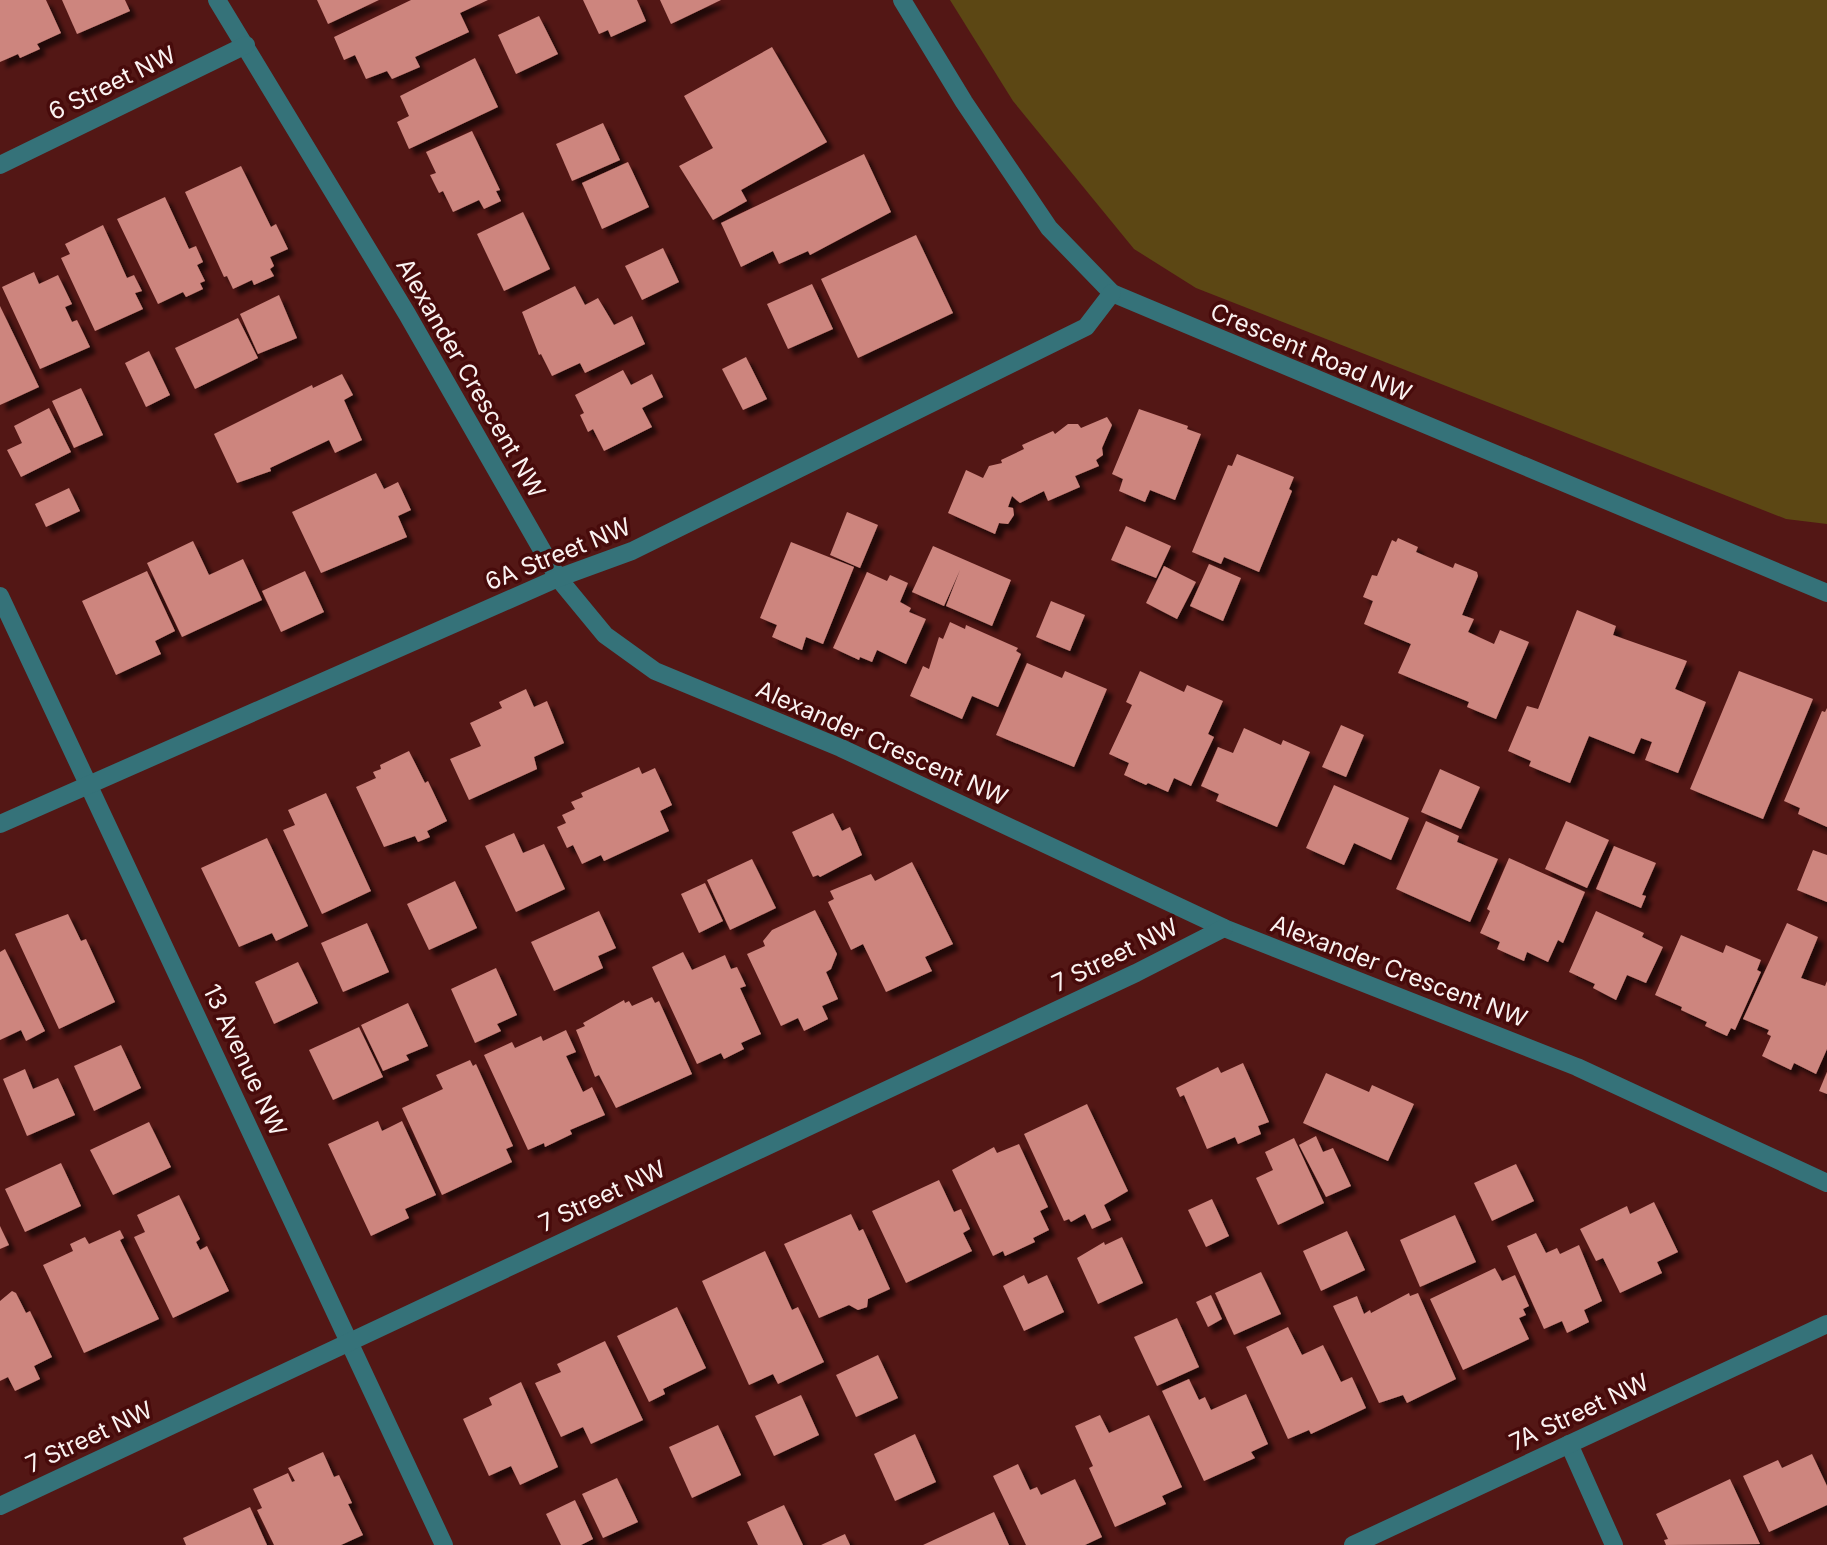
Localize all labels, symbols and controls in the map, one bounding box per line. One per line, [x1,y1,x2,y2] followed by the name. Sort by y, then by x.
[44,40,181,126] street label: 6 Street NW
[390,253,552,503] street label: Alexander Crescent NW
[1206,297,1416,408] street label: Crescent Road NW
[481,512,635,596] street label: 6A Street NW
[752,674,1013,812] street label: Alexander Crescent NW
[1267,909,1532,1033] street label: Alexander Crescent NW
[1047,912,1183,998] street label: 7 Street NW
[197,979,293,1141] street label: 13 Avenue NW
[534,1154,670,1238] street label: 7 Street NW
[1505,1367,1654,1457] street label: 7A Street NW
[21,1395,157,1479] street label: 7 Street NW

